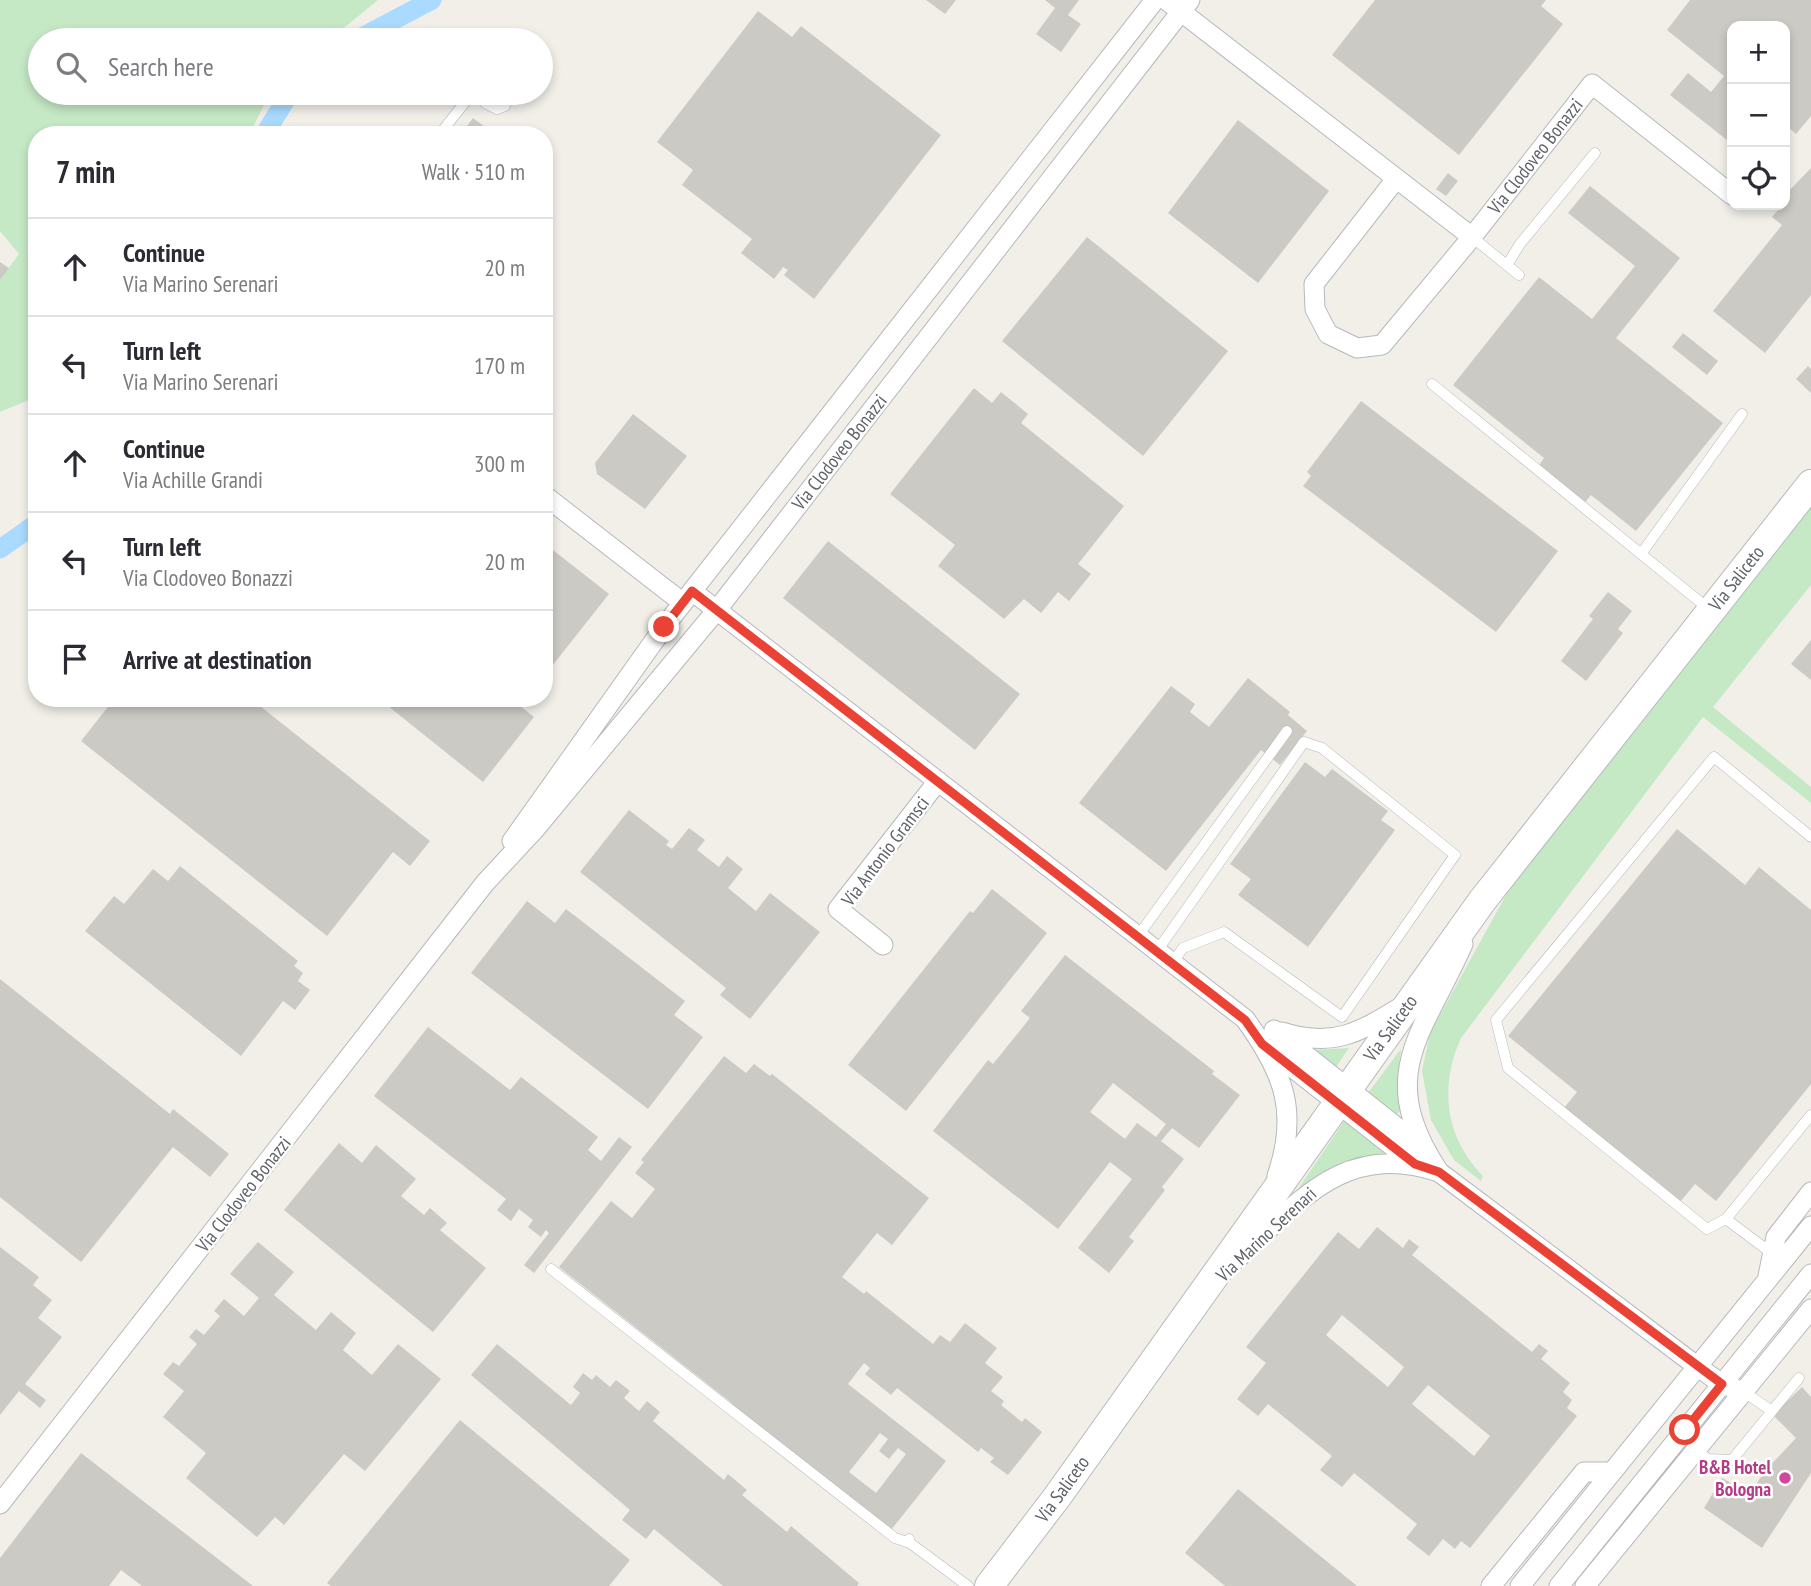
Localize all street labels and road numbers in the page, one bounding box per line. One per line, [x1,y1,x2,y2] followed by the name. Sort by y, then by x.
[1482,93,1588,219] street label: Via Clodoveo Bonazzi
[786,389,892,515] street label: Via Clodoveo Bonazzi
[1702,541,1769,616] street label: Via Saliceto
[835,791,934,911] street label: Via Antonio Gramsci
[1357,990,1422,1067] street label: Via Saliceto
[190,1131,296,1257] street label: Via Clodoveo Bonazzi
[1210,1181,1321,1287] street label: Via Marino Serenari
[1029,1451,1094,1528] street label: Via Saliceto

